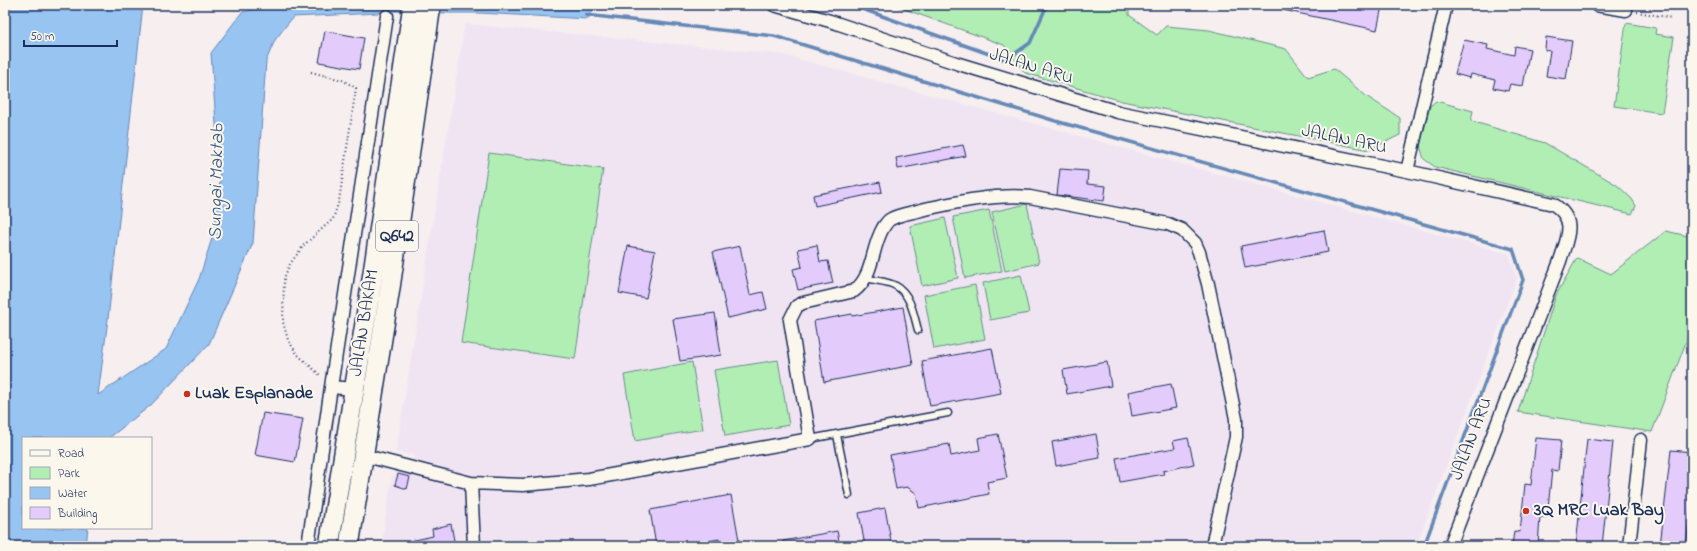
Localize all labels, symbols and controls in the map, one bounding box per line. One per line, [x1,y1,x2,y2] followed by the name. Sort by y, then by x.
[24,22,117,48] scale bar
[30,28,54,46] text: 50 m
[986,42,1076,92] street label: JALAN ARU
[1299,118,1389,162] street label: JALAN ARU
[202,123,233,240] water label: Sungai Maktab
[376,221,418,251] road number: Q642
[344,268,386,378] street label: JALAN BAKAM
[195,381,314,407] place label: Luak Esplanade
[182,389,192,399] marker: Luak Esplanade
[1444,394,1500,484] street label: JALAN ARU
[22,437,152,529] legend
[58,445,84,463] text: Road
[58,465,80,483] text: Park
[58,485,87,503] text: Water
[1533,498,1664,525] place label: 3Q MRC Luak Bay
[57,505,97,524] text: Building
[1521,506,1531,516] marker: 3Q MRC Luak Bay

